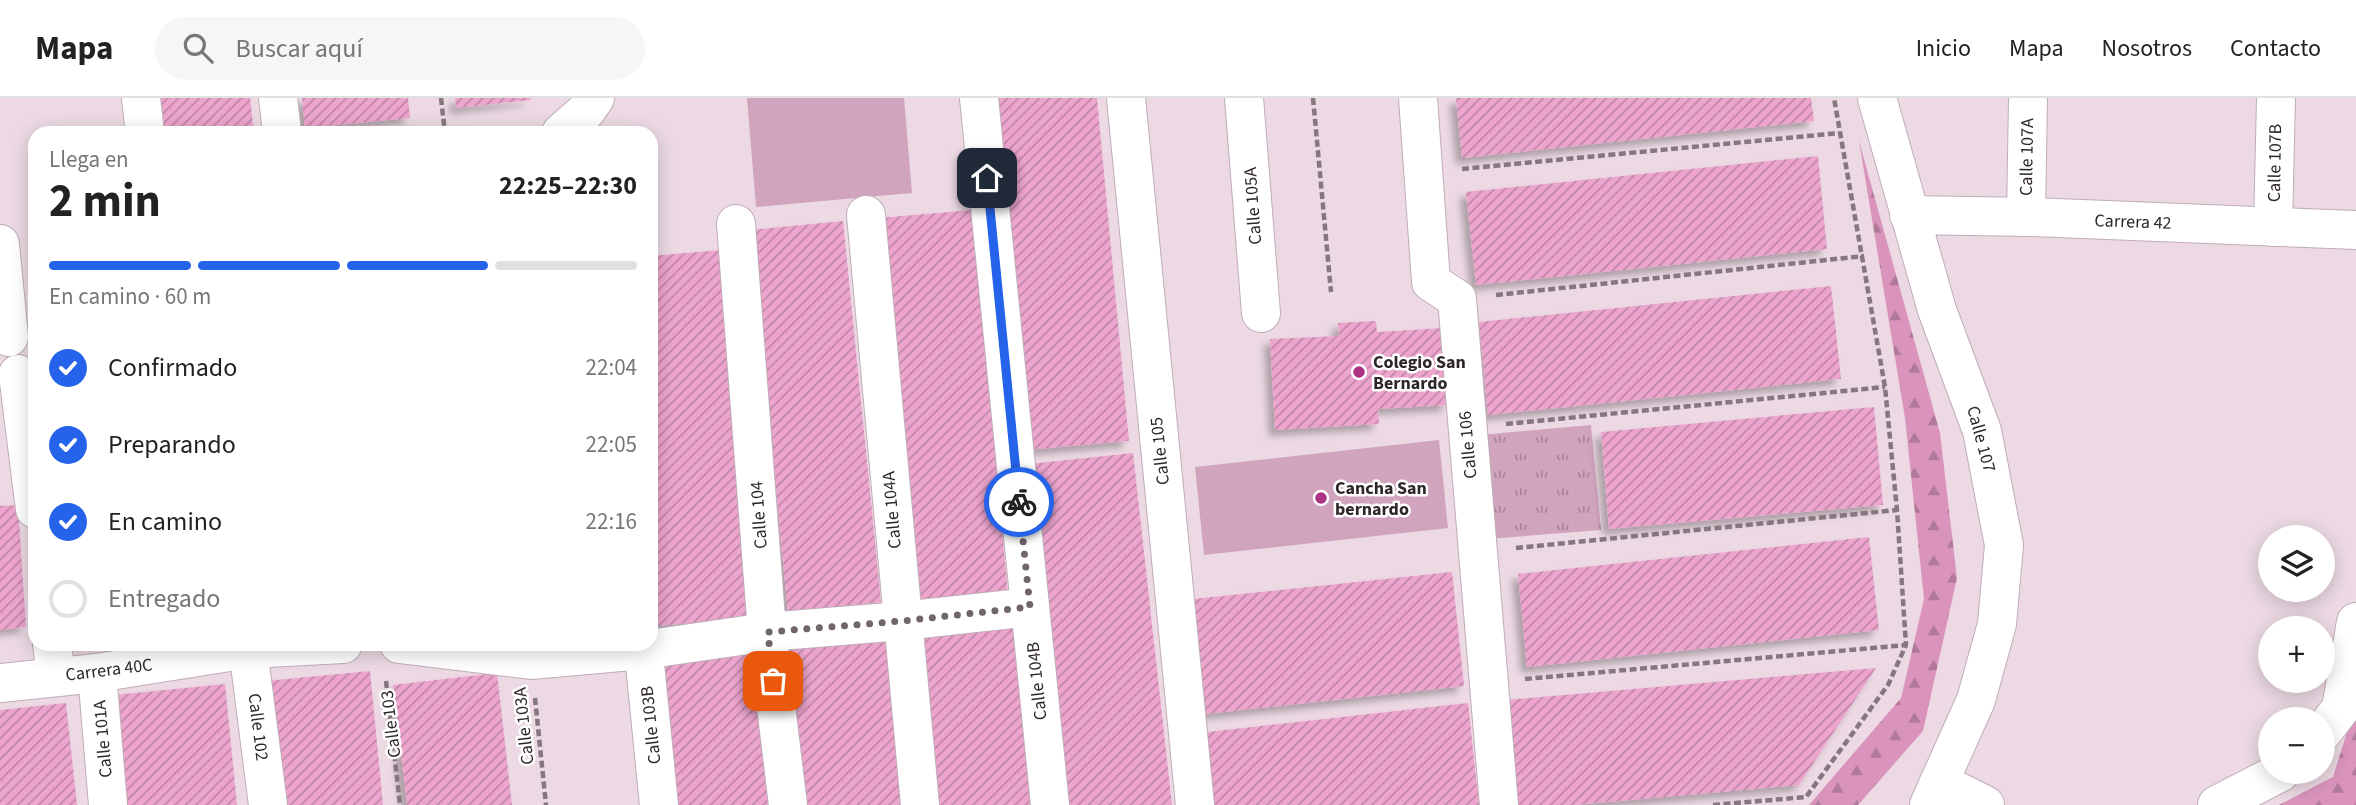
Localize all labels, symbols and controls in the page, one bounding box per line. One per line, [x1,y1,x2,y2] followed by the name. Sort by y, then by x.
[155,17,645,80] search box
[35,25,113,72] text: Mapa
[179,29,217,67] icon: search
[235,30,363,67] text: Buscar aquí
[1916,31,1971,66] text: Inicio
[2009,31,2064,66] text: Mapa
[2102,31,2192,66] text: Nosotros
[2230,31,2321,66] text: Contacto
[2014,118,2040,196] street label: Calle 107A
[2262,124,2288,202] street label: Calle 107B
[49,143,129,176] text: Llega en
[957,148,1017,208] pin
[968,159,1006,197] icon: home
[1238,166,1268,246] street label: Calle 105A
[499,167,637,204] text: 22:25–22:30
[49,169,161,234] text: 2 min
[2094,208,2172,236] street label: Carrera 42
[49,280,211,313] text: En camino · 60 m
[49,349,87,387] icon: check
[108,349,237,386] text: Confirmado
[1373,350,1466,396] place label: Colegio San Bernardo
[586,351,637,384] text: 22:04
[1351,364,1367,380] marker: Colegio San Bernardo
[1960,403,2002,475] street label: Calle 107
[1453,410,1483,480] street label: Calle 106
[1144,416,1176,486] street label: Calle 105
[49,426,87,464] icon: check
[108,426,236,463] text: Preparando
[586,428,637,461] text: 22:05
[984,467,1054,537] courier
[876,470,908,550] street label: Calle 104A
[1335,476,1427,522] place label: Cancha San bernardo
[744,480,774,550] street label: Calle 104
[1000,483,1038,521] icon: bike
[1313,490,1329,506] marker: Cancha San bernardo
[49,503,87,541] icon: check
[108,503,222,540] text: En camino
[586,505,637,538] text: 22:16
[2258,525,2335,784] map controls
[2258,525,2335,602] button: layers
[108,580,220,617] text: Entregado
[2258,616,2335,693] button: +
[1020,641,1054,721] street label: Calle 104B
[743,651,803,711] pin
[64,652,154,688] street label: Carrera 40C
[754,662,792,700] icon: bag
[634,685,668,765] street label: Calle 103B
[507,686,540,766] street label: Calle 103A
[374,689,408,759] street label: Calle 103
[241,692,275,762] street label: Calle 102
[87,699,119,779] street label: Calle 101A
[2258,707,2335,784] button: −

